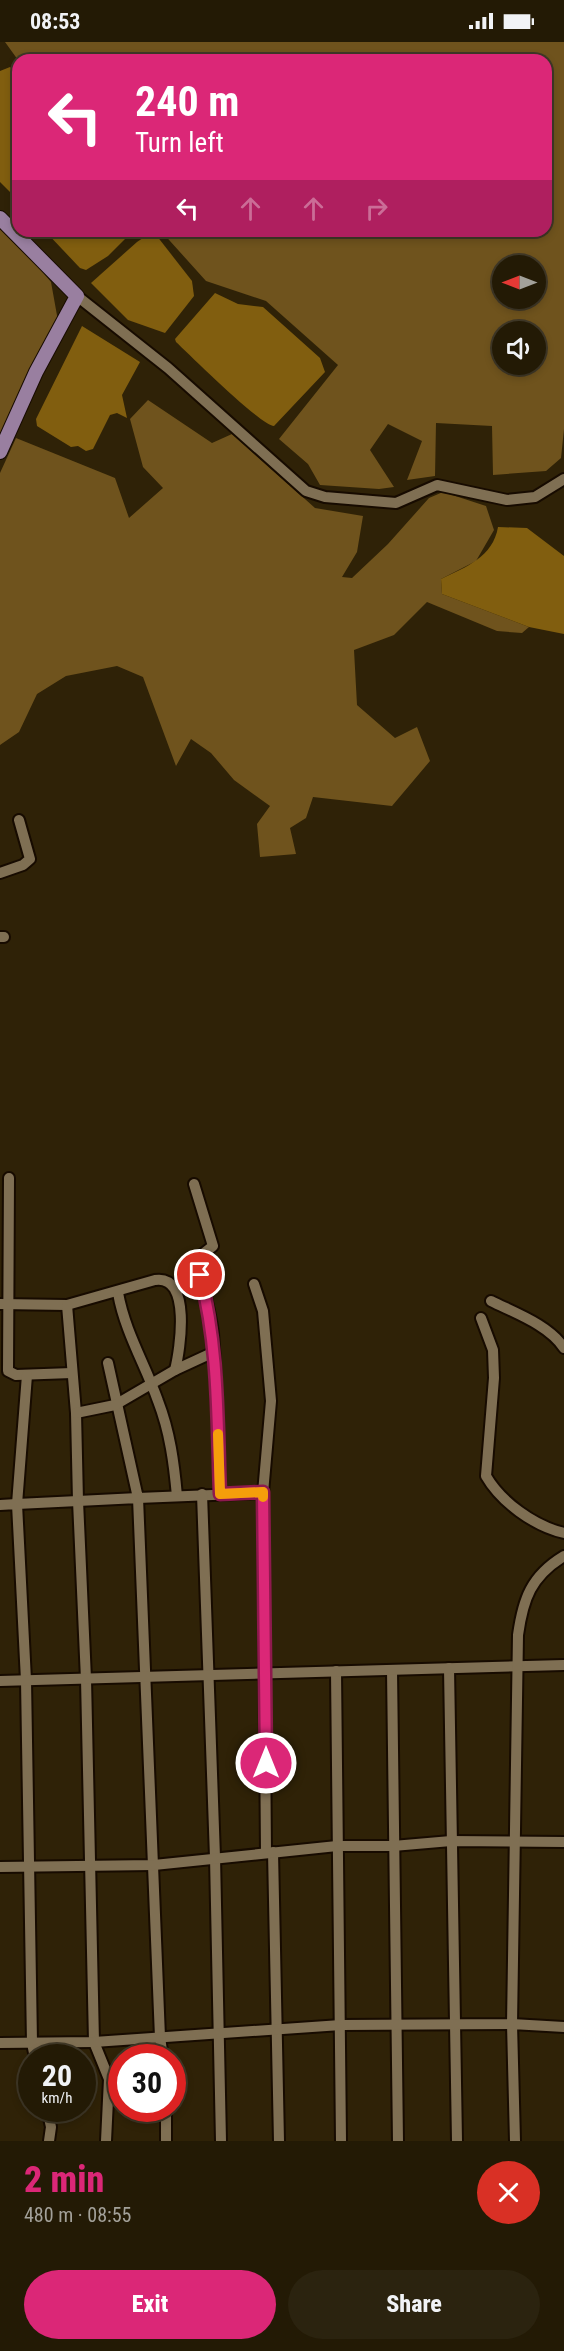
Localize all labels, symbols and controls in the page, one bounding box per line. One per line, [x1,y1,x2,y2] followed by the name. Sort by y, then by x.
[30,9,81,34] text: 08:53
[135,77,240,126] text: 240 m
[36,78,114,156] icon: left
[135,127,224,159] text: Turn left
[171,192,204,225] icon: left
[234,192,267,225] icon: ahead
[297,192,330,225] icon: ahead
[360,192,393,225] icon: right
[492,255,546,309] north arrow
[492,255,546,375] map controls
[492,321,546,375] button: sound
[174,1249,225,1300] pin
[183,1258,216,1291] icon: arrive
[234,1731,298,1795] position arrow
[108,2044,186,2122] speed limit sign: 30
[42,2058,72,2093] text: 20
[42,2089,72,2107] text: km/h
[24,2159,104,2201] text: 2 min
[477,2161,540,2224] button: close
[24,2203,131,2227] text: 480 m · 08:55
[24,2270,276,2339] button: Exit
[288,2270,540,2339] button: Share

